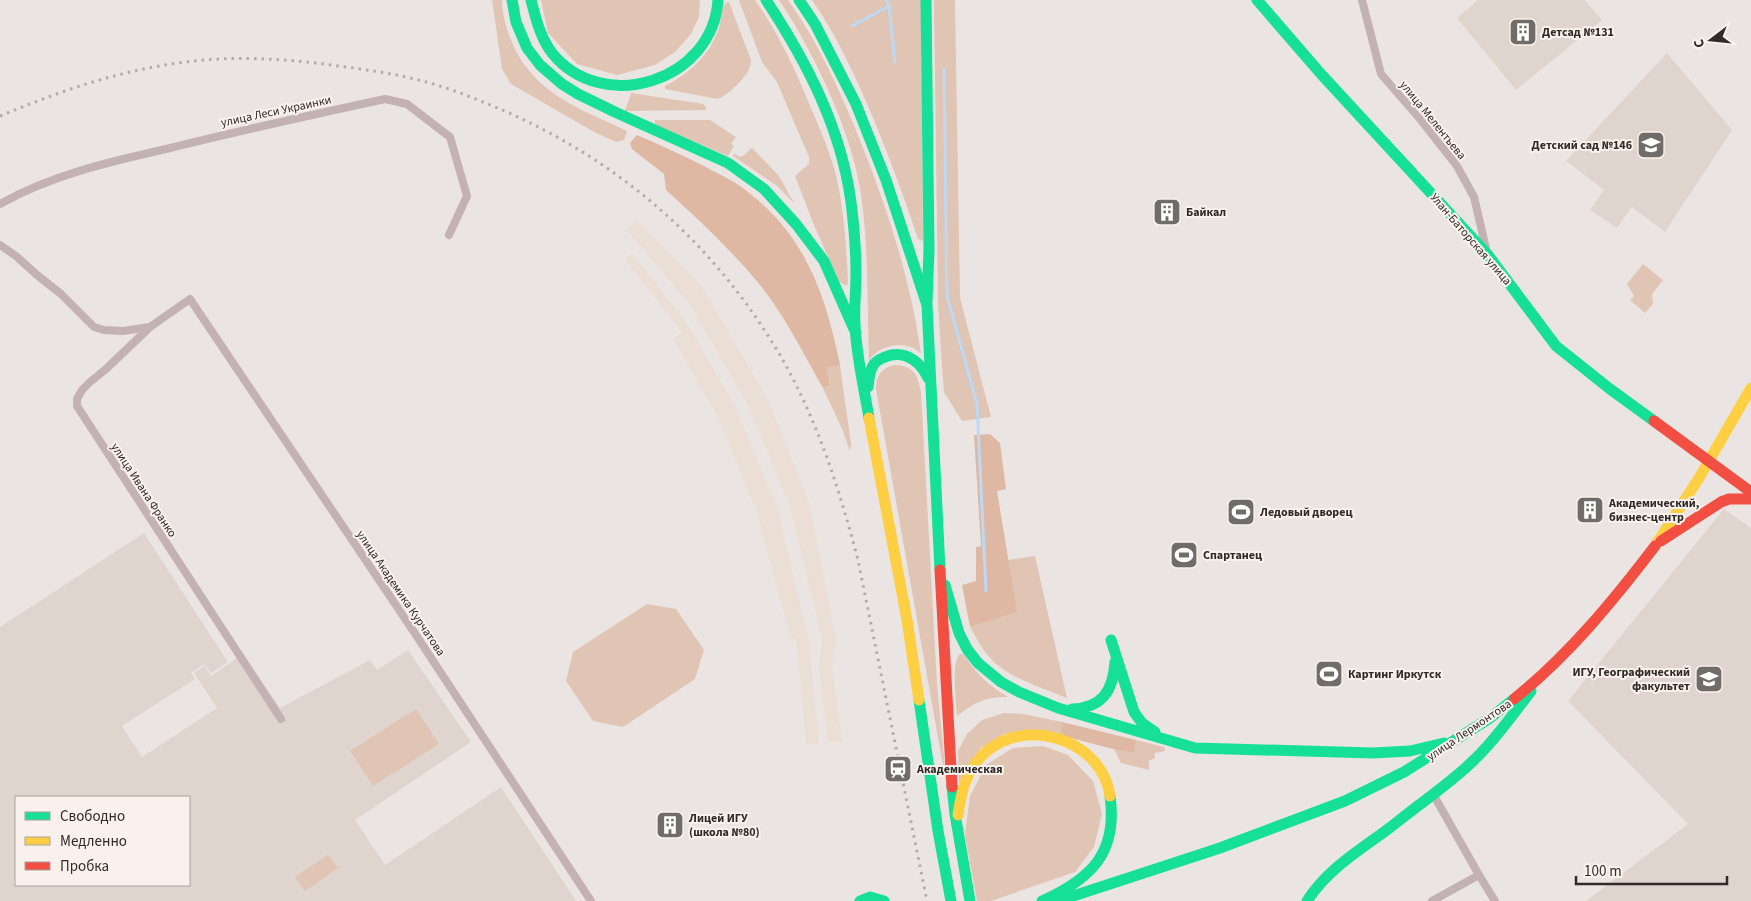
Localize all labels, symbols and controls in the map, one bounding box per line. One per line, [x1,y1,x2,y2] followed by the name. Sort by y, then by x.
[1686,15,1736,65] north arrow
[1508,17,1538,47] building icon: Детсад №131
[1542,24,1614,41] place label: Детсад №131
[1689,37,1710,50] text: С
[1395,77,1470,163] street label: улица Мелентьева
[219,91,333,132] street label: улица Леси Украинки
[1636,130,1666,160] school or university icon: Детский сад №146
[1532,137,1632,154] place label: Детский сад №146
[1426,190,1515,289] street label: Улан-Баторская улица
[1152,197,1182,227] building icon: Байкал
[1186,204,1226,221] place label: Байкал
[107,440,181,541] street label: улица Ивана Франко
[1575,495,1605,525] building icon: Академический, бизнес-центр
[1608,495,1700,526] place label: Академический, бизнес-центр
[1226,497,1256,527] sports icon: Ледовый дворец
[1259,504,1353,521] place label: Ледовый дворец
[352,527,449,659] street label: улица Академика Курчатова
[1169,540,1199,570] sports icon: Спартанец
[1203,547,1262,564] place label: Спартанец
[1314,659,1344,689] sports icon: Картинг Иркутск
[1572,664,1690,695] place label: ИГУ, Географический факультет
[1694,664,1724,694] school or university icon: ИГУ, Географический факультет
[1348,666,1442,683] place label: Картинг Иркутск
[1424,696,1515,765] street label: улица Лермонтова
[883,754,913,784] station icon: Академическая
[916,761,1003,778] place label: Академическая
[15,796,190,886] legend
[60,806,125,827] text: Свободно
[655,810,685,840] building icon: Лицей ИГУ (школа №80)
[688,810,760,841] place label: Лицей ИГУ (школа №80)
[60,831,127,852] text: Медленно
[1576,854,1727,886] scale bar
[60,856,109,877] text: Пробка
[1584,861,1622,882] text: 100 m

